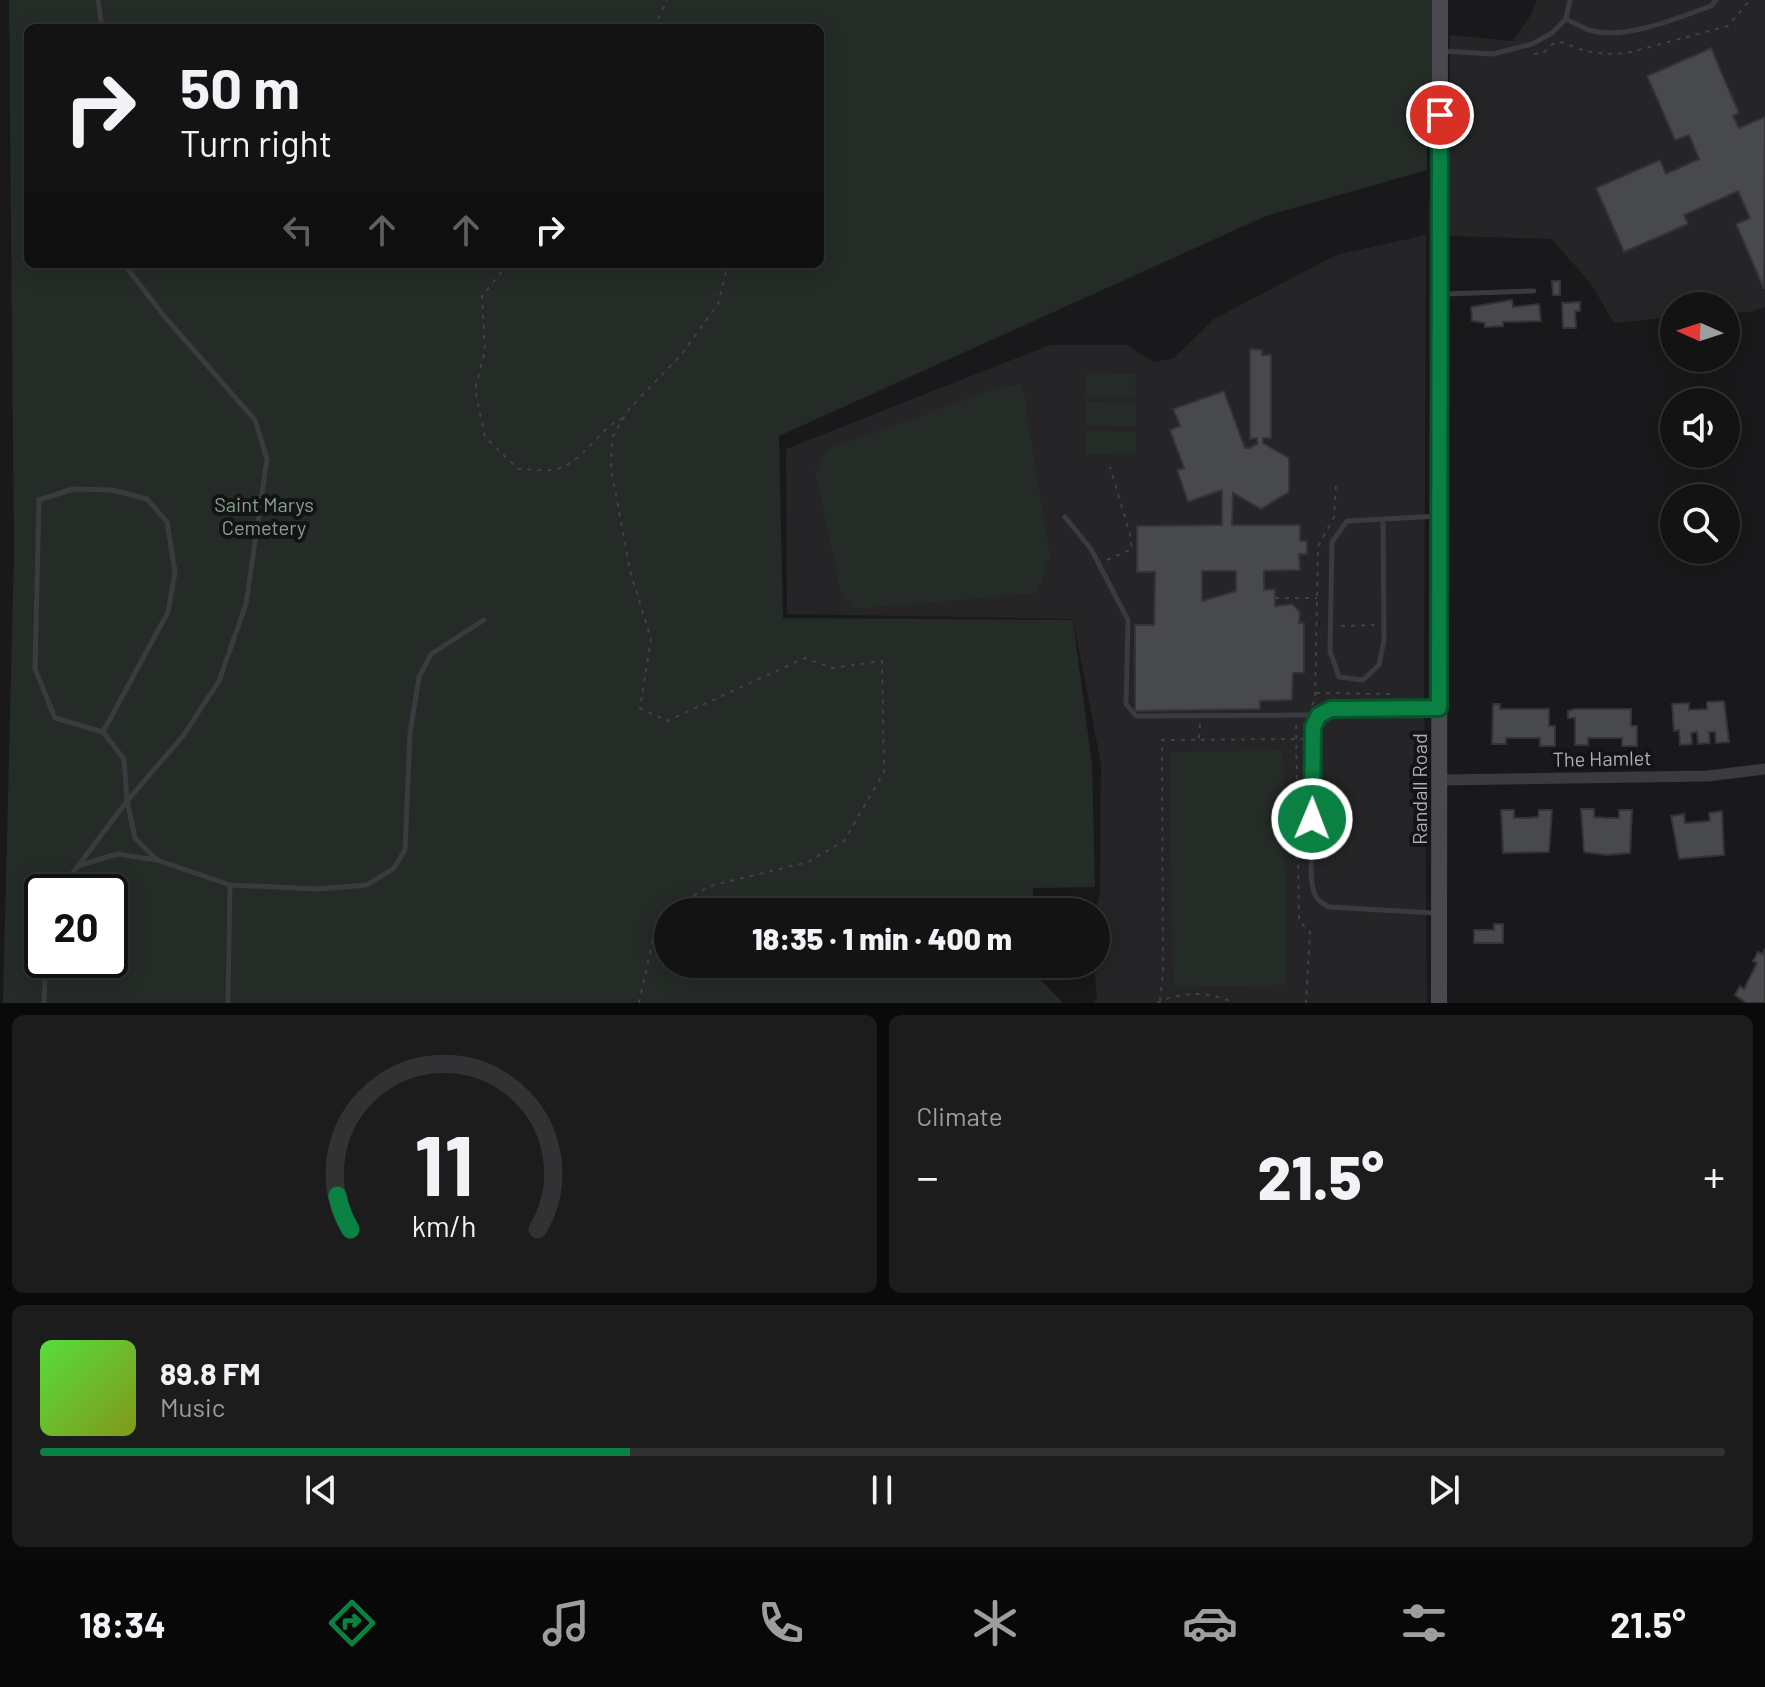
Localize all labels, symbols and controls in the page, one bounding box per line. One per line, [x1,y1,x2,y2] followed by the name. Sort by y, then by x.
[180,53,300,120] text: 50 m
[48,56,152,160] icon: right
[1406,81,1474,149] pin
[1418,93,1462,137] icon: arrive
[180,121,332,164] text: Turn right
[276,208,320,252] icon: left
[360,208,404,252] icon: ahead
[444,208,488,252] icon: ahead
[528,208,572,252] icon: right
[1660,292,1740,372] north arrow
[1660,292,1740,564] map controls
[1660,388,1740,468] button: sound
[1660,484,1740,564] button: search
[214,492,314,539] park label: Saint Marys Cemetery
[1407,733,1431,845] street label: Randall Road
[1552,745,1652,771] street label: The Hamlet
[1270,777,1354,861] position arrow
[24,874,128,978] speed limit sign: 20
[752,920,1012,956] text: 18:35 · 1 min · 400 m
[917,1100,1003,1131] text: Climate
[415,1113,474,1213] text: 11
[1258,1140,1384,1212] text: 21.5°
[917,1149,939,1202] text: −
[1703,1149,1725,1202] text: +
[412,1208,477,1243] text: km/h
[160,1355,261,1391] text: 89.8 FM
[160,1391,225,1422] text: Music
[299,1468,343,1512] icon: previous
[860,1468,904,1512] icon: pause
[1422,1468,1466,1512] icon: next
[324,1595,380,1651] icon: directions
[538,1595,594,1651] icon: music
[753,1595,809,1651] icon: phone
[967,1595,1023,1651] icon: climate
[1182,1595,1238,1651] icon: car
[1396,1595,1452,1651] icon: filters
[79,1602,166,1645] text: 18:34
[1610,1602,1686,1645] text: 21.5°

